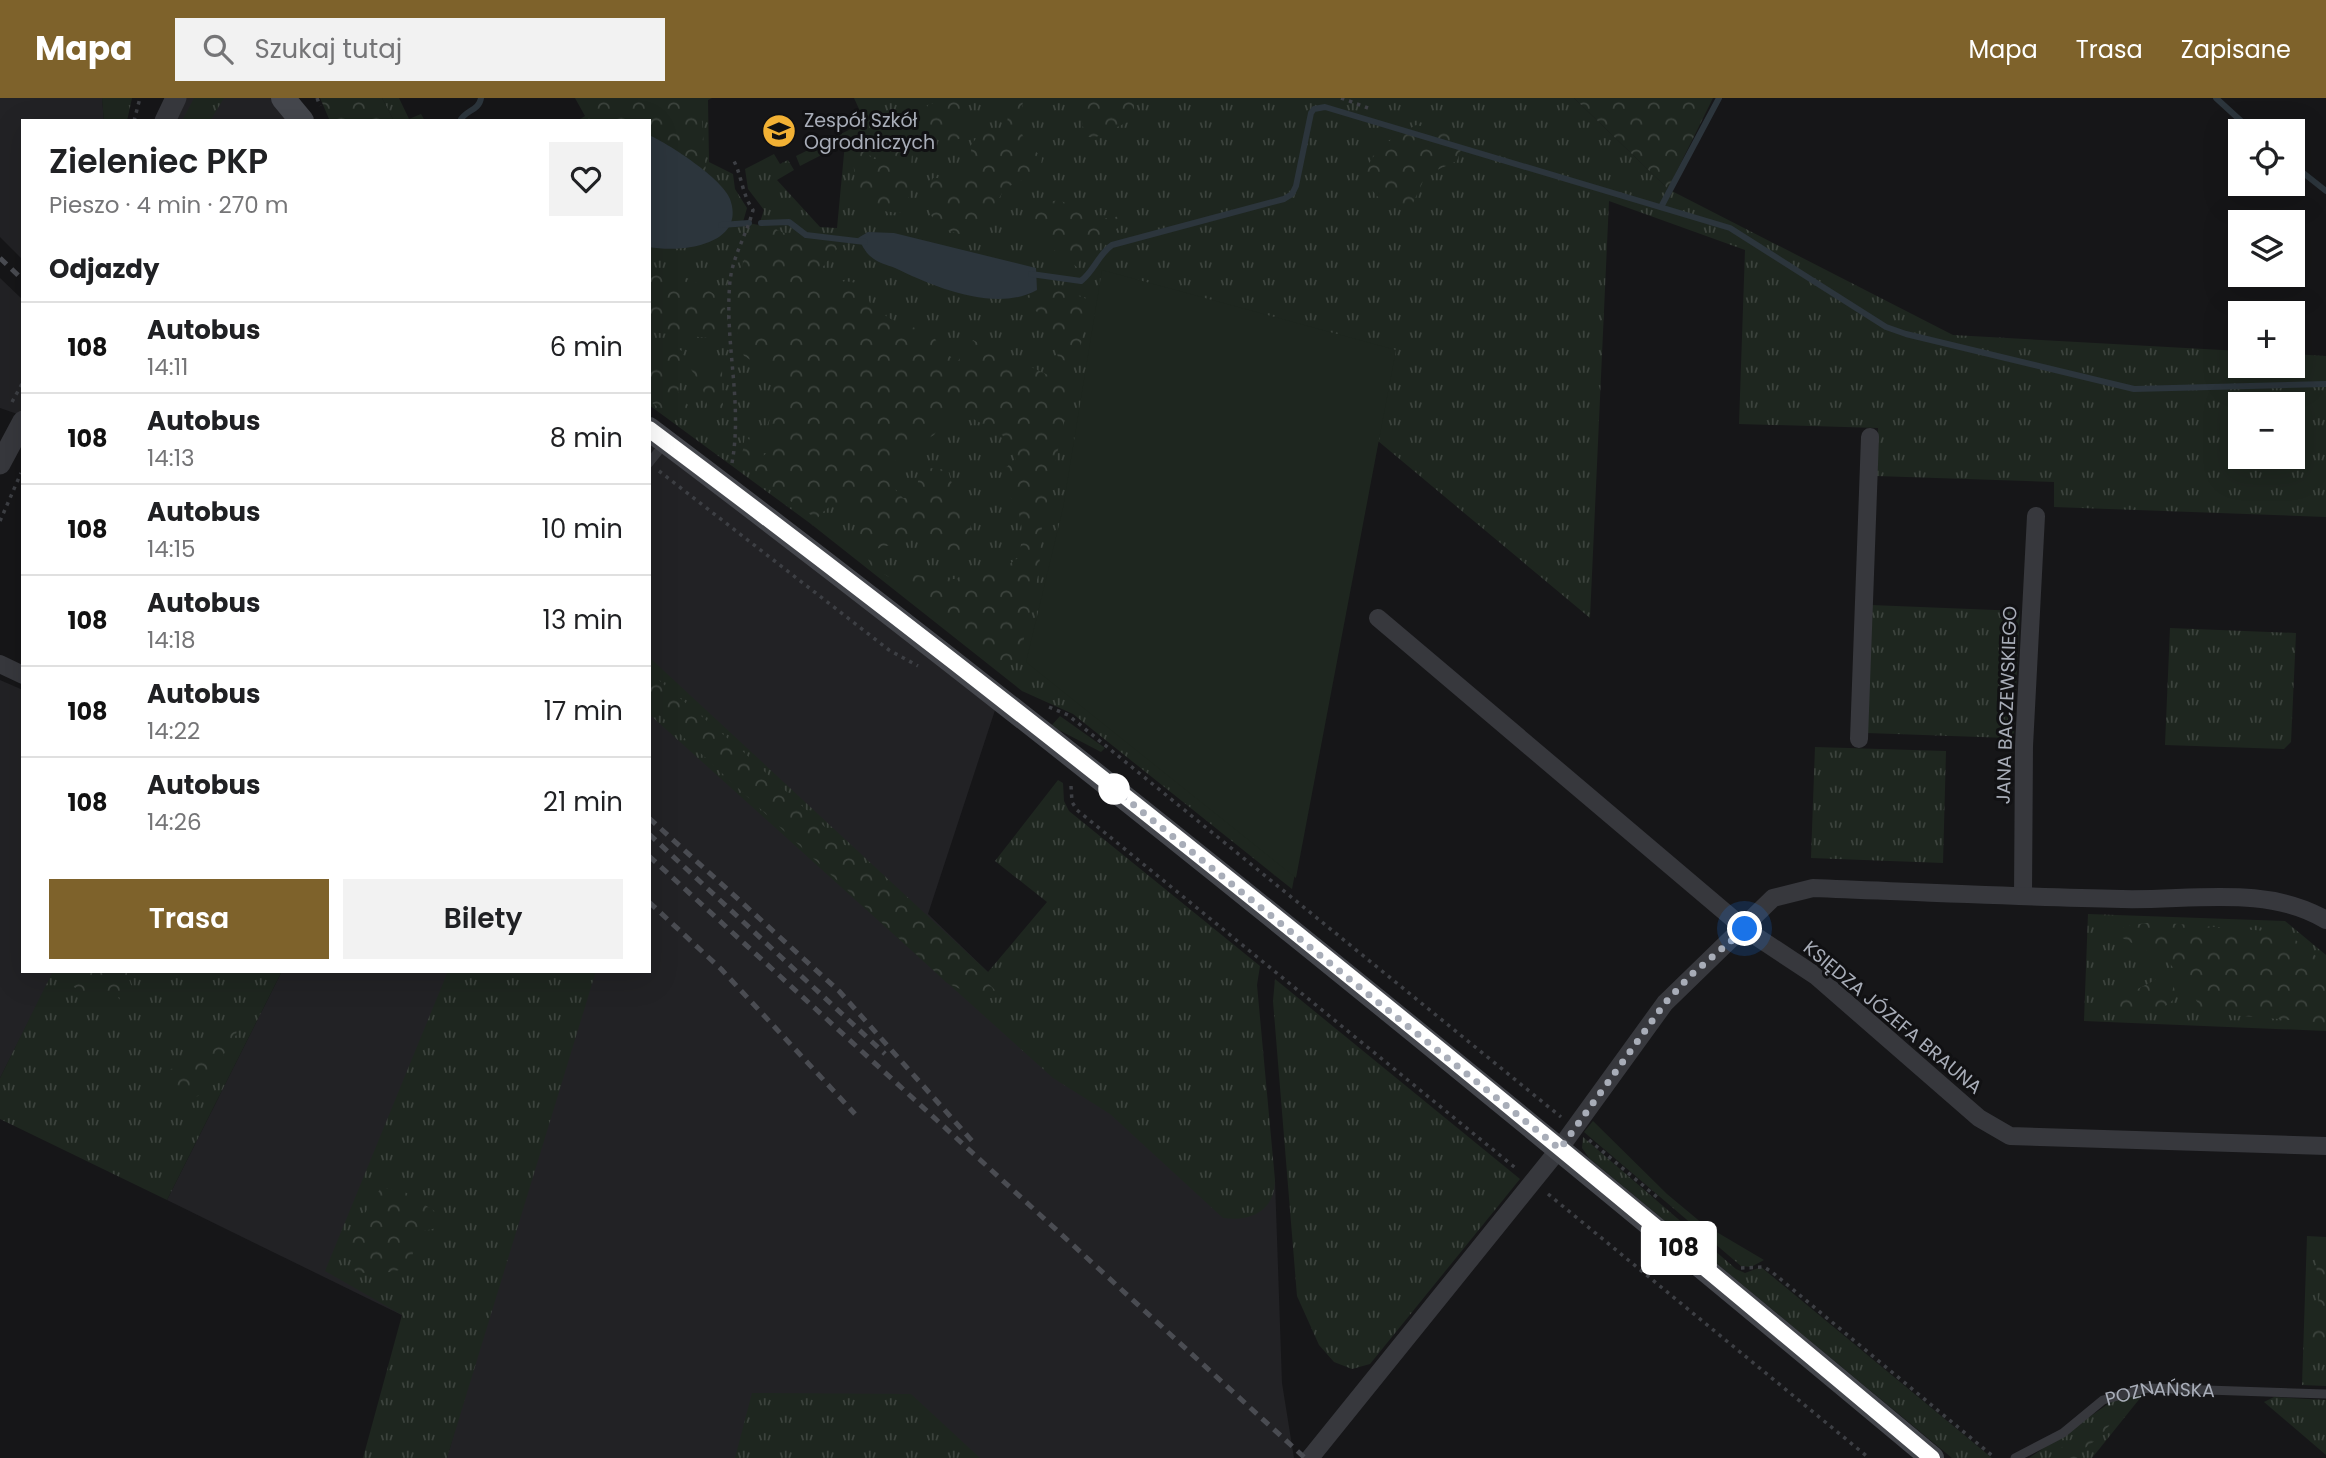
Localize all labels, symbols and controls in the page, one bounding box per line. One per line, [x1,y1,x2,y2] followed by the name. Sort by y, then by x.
[175,18,665,81] search box
[35,25,133,72] text: Mapa
[199,30,237,68] icon: search
[255,31,402,67] text: Szukaj tutaj
[1968,33,2038,66] text: Mapa
[2076,33,2143,66] text: Trasa
[2181,33,2291,66] text: Zapisane
[804,107,935,156] place label: Zespół Szkół Ogrodniczych
[760,112,798,150] school or university icon: Zespół Szkół Ogrodniczych
[2228,119,2305,469] map controls
[2228,119,2305,196] button: locate
[49,138,268,185] text: Zieleniec PKP
[549,142,623,216] button: heart
[49,189,288,221] text: Pieszo · 4 min · 270 m
[2228,210,2305,287] button: layers
[49,251,159,287] text: Odjazdy
[2228,301,2305,378] button: +
[147,312,261,348] text: Autobus
[550,329,623,365] text: 6 min
[67,331,108,364] text: 108
[147,351,188,383] text: 14:11
[2228,392,2305,469] button: −
[147,403,261,439] text: Autobus
[550,420,623,456] text: 8 min
[67,422,108,455] text: 108
[147,442,195,474] text: 14:13
[147,494,261,530] text: Autobus
[542,511,623,547] text: 10 min
[67,513,108,546] text: 108
[147,533,196,565] text: 14:15
[147,585,261,621] text: Autobus
[543,602,623,638] text: 13 min
[67,604,108,637] text: 108
[1990,605,2023,805] street label: JANA BACZEWSKIEGO
[147,624,196,656] text: 14:18
[147,676,261,712] text: Autobus
[544,693,623,729] text: 17 min
[67,695,108,728] text: 108
[147,715,200,747] text: 14:22
[147,767,261,803] text: Autobus
[1099,774,1129,804] unlabelled marker
[543,784,623,820] text: 21 min
[67,786,108,819] text: 108
[147,806,202,838] text: 14:26
[49,879,329,959] button: Trasa
[343,879,623,959] button: Bilety
[1727,911,1762,946] your location
[1797,934,1988,1100] street label: KSIĘDZA JÓZEFA BRAUNA
[1639,1225,1719,1271] line badge: 108
[1659,1231,1699,1264] text: 108
[2102,1374,2216,1413] street label: POZNAŃSKA

